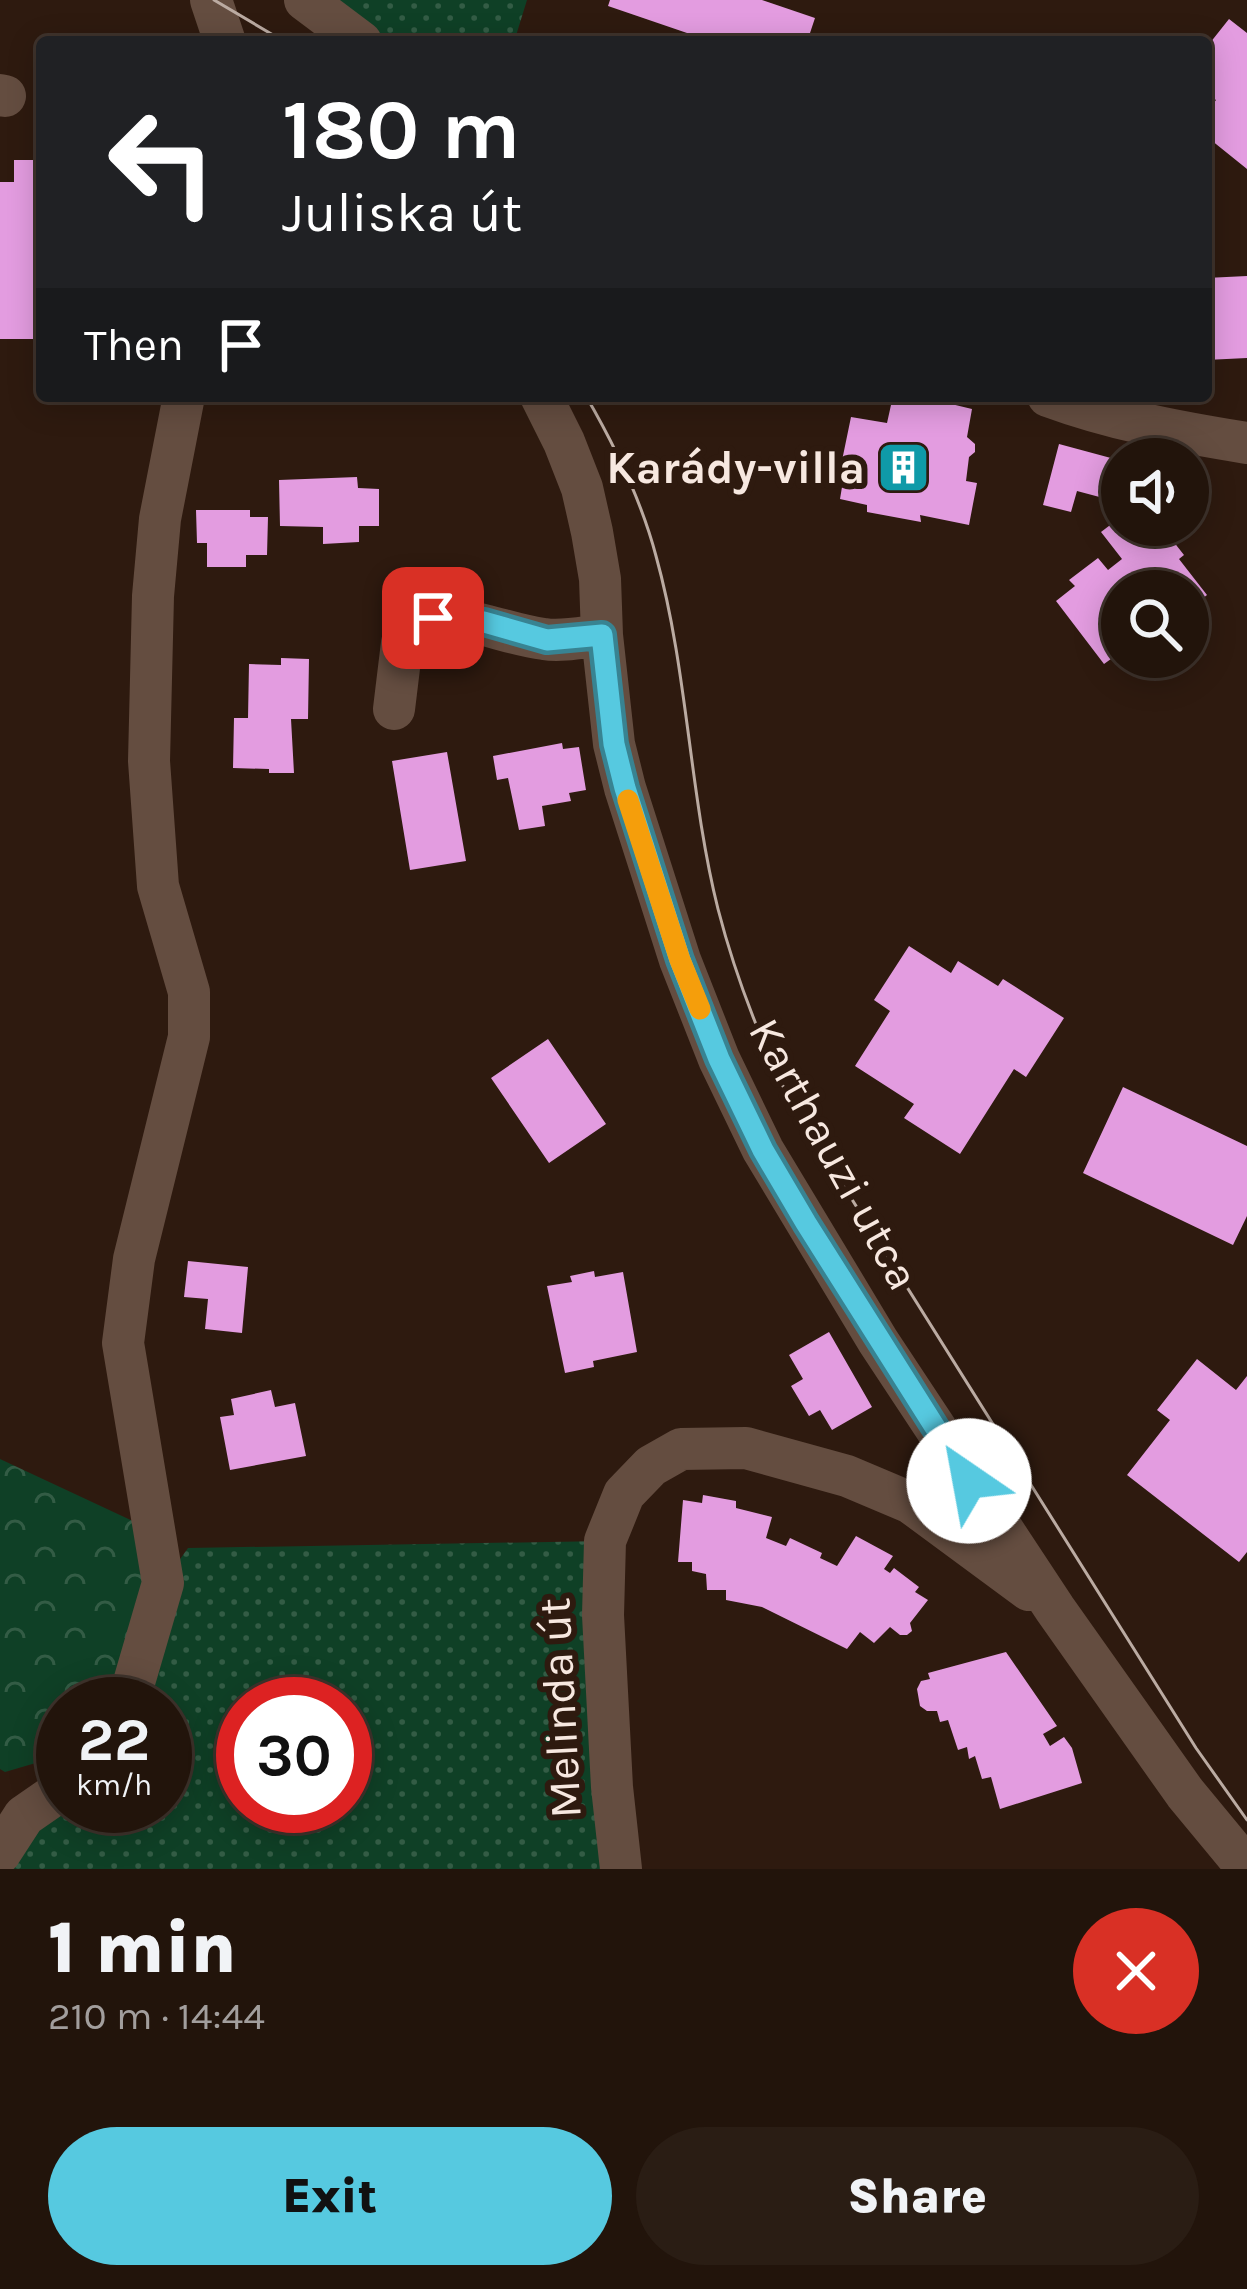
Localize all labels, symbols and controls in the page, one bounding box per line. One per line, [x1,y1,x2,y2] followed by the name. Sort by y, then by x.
[282,81,520,179] text: 180 m
[84,84,240,240] icon: left
[282,181,522,245] text: Juliska út
[208,312,274,378] icon: arrive
[84,319,184,371] text: Then
[1101,438,1209,678] map controls
[1101,438,1209,546] button: sound
[876,440,932,496] building icon: Karády-villa
[606,442,865,495] place label: Karády-villa
[382,567,484,669] pin
[1101,570,1209,678] button: search
[400,585,466,651] icon: arrive
[738,1009,930,1299] street label: Karthauzi utca
[906,1418,1032,1544] position arrow
[528,1596,592,1820] street label: Melinda út
[216,1677,372,1833] speed limit sign: 30
[78,1705,150,1775] text: 22
[76,1767,152,1803] text: km/h
[48,1906,237,1990] text: 1 min
[1073,1908,1199,2034] button: close
[48,1993,265,2039] text: 210 m · 14:44
[48,2127,612,2265] button: Exit
[636,2127,1199,2265] button: Share

